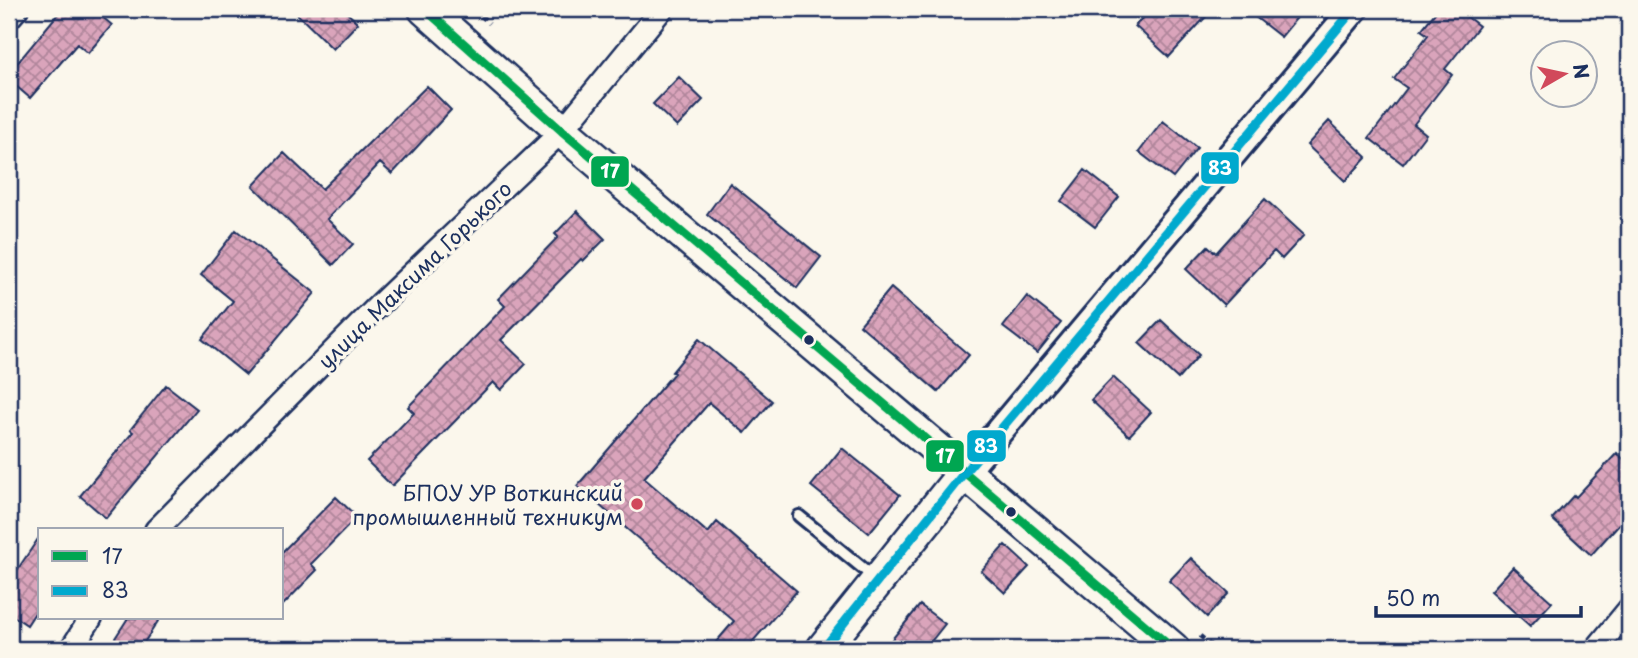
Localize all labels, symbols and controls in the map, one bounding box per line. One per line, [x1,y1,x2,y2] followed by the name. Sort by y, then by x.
[1530,38,1600,108] north arrow
[1567,62,1597,81] text: N
[1200,151,1240,185] line badge: 83
[1208,153,1232,181] text: 83
[590,155,630,188] line badge: 17
[600,156,620,184] text: 17
[310,172,518,376] street label: улица Максима Горького
[802,333,816,347] unlabelled marker
[966,429,1007,463] line badge: 83
[974,431,998,459] text: 83
[925,439,965,473] line badge: 17
[935,441,955,469] text: 17
[352,476,623,532] place label: БПОУ УР Воткинский промышленный техникум
[629,496,645,512] marker: БПОУ УР Воткинский промышленный техникум
[1004,505,1018,519] unlabelled marker
[38,528,284,620] legend
[102,539,123,571] text: 17
[102,573,129,605] text: 83
[1376,574,1580,618] scale bar
[1386,581,1440,613] text: 50 m

